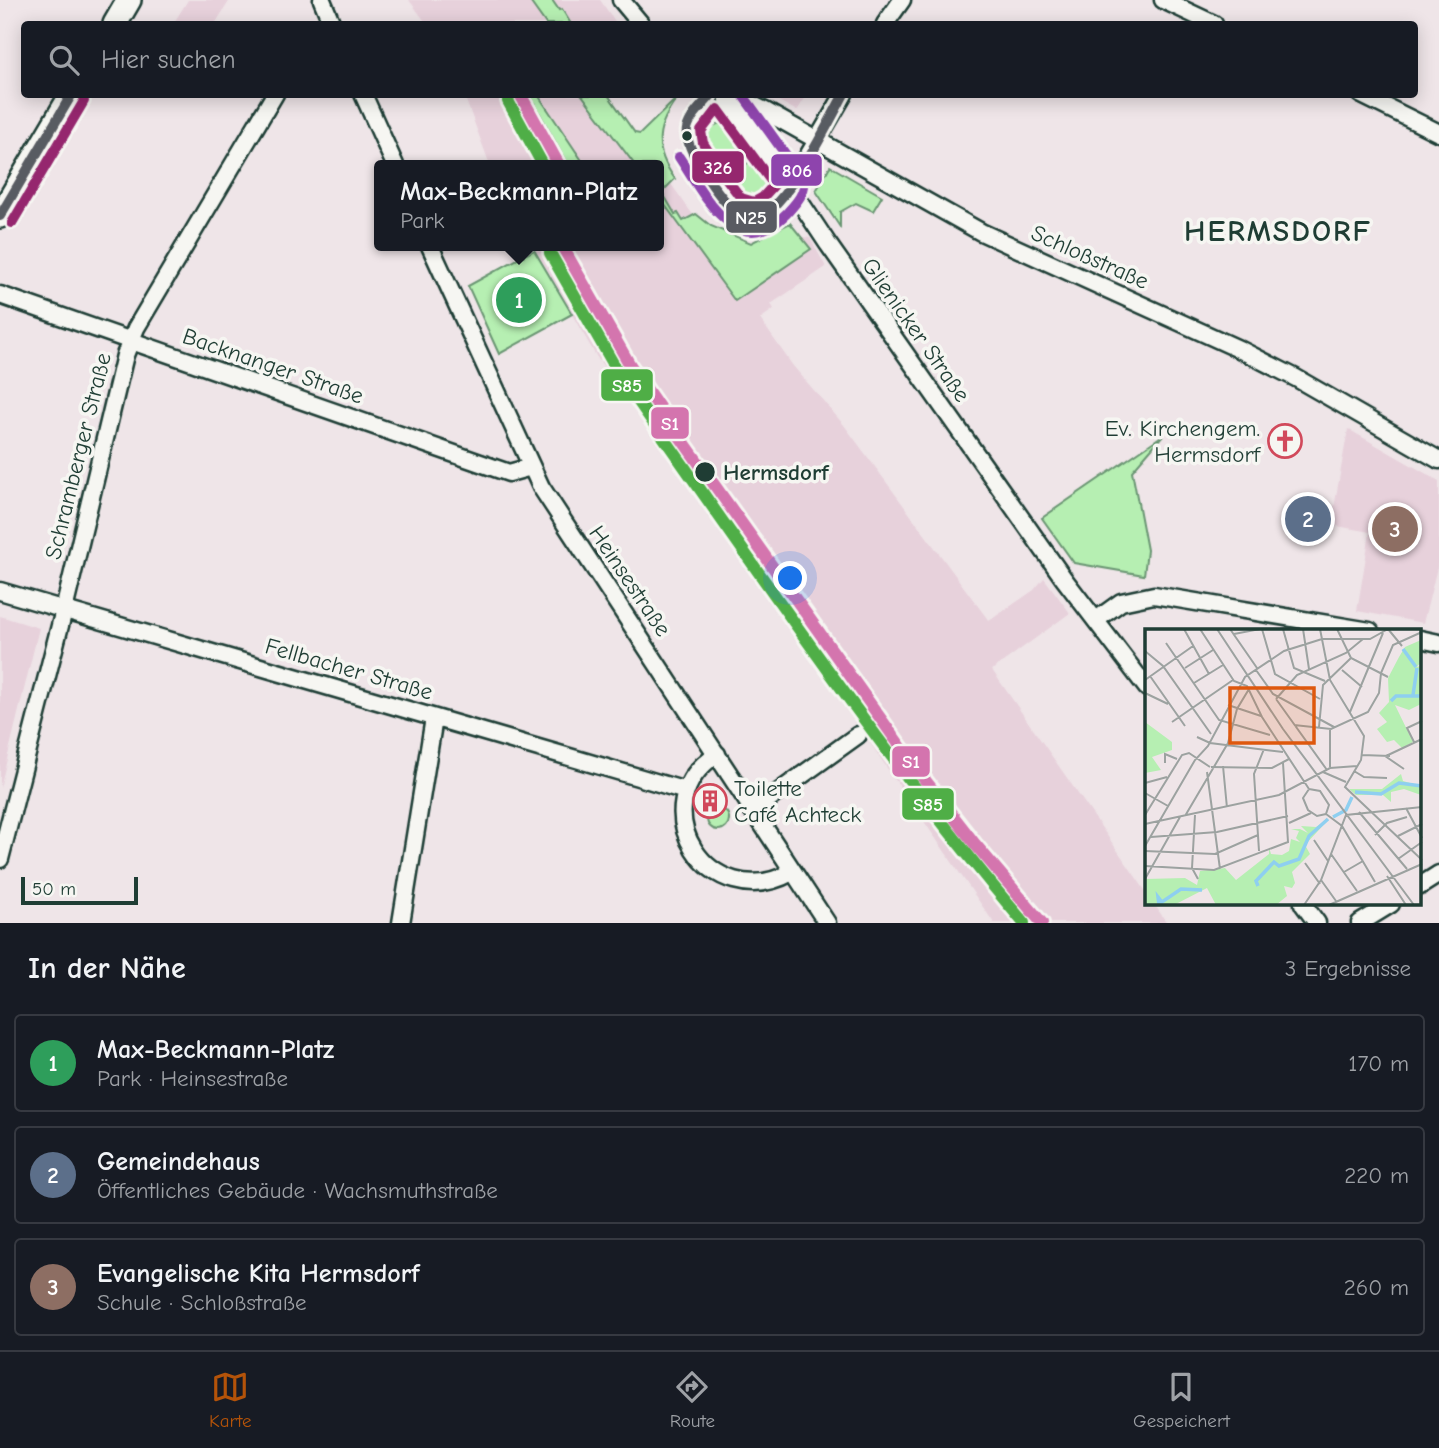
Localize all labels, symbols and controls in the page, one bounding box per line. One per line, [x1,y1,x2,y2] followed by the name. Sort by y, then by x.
[21,21,1418,98] search box
[45,41,83,79] icon: search
[101,45,236,75] text: Hier suchen
[680,129,694,143] unlabelled marker
[691,150,745,184] line badge: 326
[770,153,823,187] line badge: 806
[704,157,732,179] text: 326
[374,160,664,251] popup
[782,160,812,182] text: 806
[400,177,638,207] text: Max-Beckmann-Platz
[725,200,778,234] line badge: N25
[400,207,444,234] text: Park
[735,207,767,229] text: N25
[1184,214,1372,249] district label: HERMSDORF
[1027,219,1153,295] street label: Schloßstraße
[856,253,976,407] street label: Glienicker Straße
[496,274,542,326] pin: 1
[179,322,367,410] street label: Backnanger Straße
[39,350,117,562] street label: Schramberger Straße
[600,368,654,402] line badge: S85
[612,375,642,397] text: S85
[650,406,690,440] line badge: S1
[661,413,679,435] text: S1
[1105,415,1262,468] place label: Ev. Kirchengem. Hermsdorf
[1266,422,1304,460] church icon: Ev. Kirchengem. Hermsdorf
[723,459,830,486] place label: Hermsdorf
[693,460,717,484] marker: Hermsdorf
[1285,493,1331,545] pin: 2
[1372,503,1418,555] pin: 3
[583,521,677,641] street label: Heinsestraße
[773,561,807,595] your location
[1145,629,1422,906] inset map
[262,632,436,706] street label: Fellbacher Straße
[891,745,931,778] line badge: S1
[902,751,920,773] text: S1
[734,775,861,828] place label: Toilette Café Achteck
[691,782,729,820] building icon: Toilette Café Achteck
[901,787,955,821] line badge: S85
[913,794,943,816] text: S85
[21,874,138,906] scale bar
[32,878,76,900] text: 50 m
[28,951,186,986] text: In der Nähe
[1285,955,1411,982] text: 3 Ergebnisse
[97,1035,334,1065] text: Max-Beckmann-Platz
[48,1050,58,1077] text: 1
[1348,1050,1409,1077] text: 170 m
[97,1065,288,1092] text: Park · Heinsestraße
[97,1147,260,1177] text: Gemeindehaus
[47,1162,59,1189] text: 2
[1344,1162,1409,1189] text: 220 m
[97,1177,498,1204] text: Öffentliches Gebäude · Wachsmuthstraße
[97,1259,420,1289] text: Evangelische Kita Hermsdorf
[47,1274,59,1301] text: 3
[1344,1274,1409,1301] text: 260 m
[97,1289,307,1316] text: Schule · Schloßstraße
[209,1368,251,1432] tab: Karte
[670,1368,715,1432] tab: Route
[1133,1368,1230,1432] tab: Gespeichert

